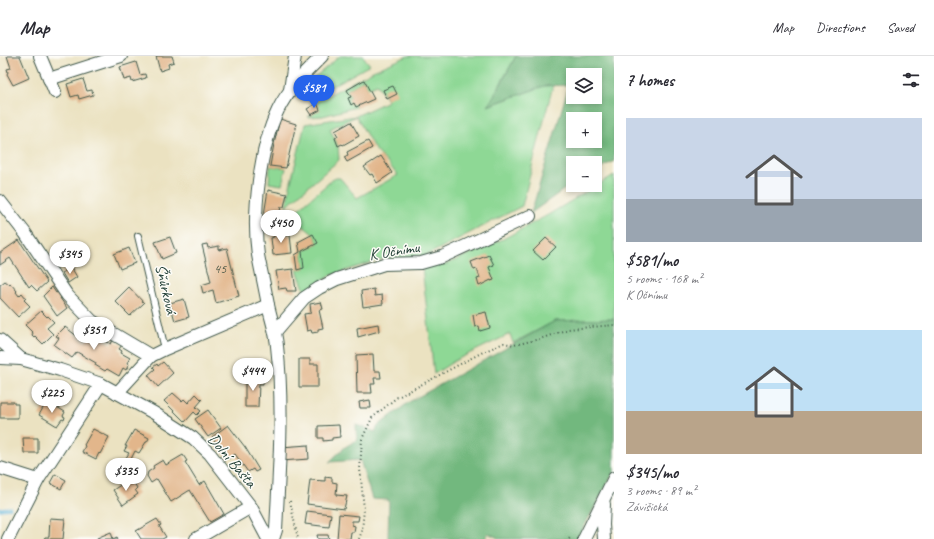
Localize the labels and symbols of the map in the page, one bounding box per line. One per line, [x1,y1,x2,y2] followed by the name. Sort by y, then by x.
[290,75,338,109] pin: $581
[257,210,305,244] pin: $450
[368,237,422,265] street label: K Očnímu
[46,241,94,275] pin: $345
[214,260,227,277] house number: 45
[151,262,182,318] street label: Šňůrková
[70,317,118,351] pin: $351
[229,358,277,392] pin: $444
[28,380,76,414] pin: $225
[204,429,261,493] street label: Dolní Bašta
[102,458,150,492] pin: $335

